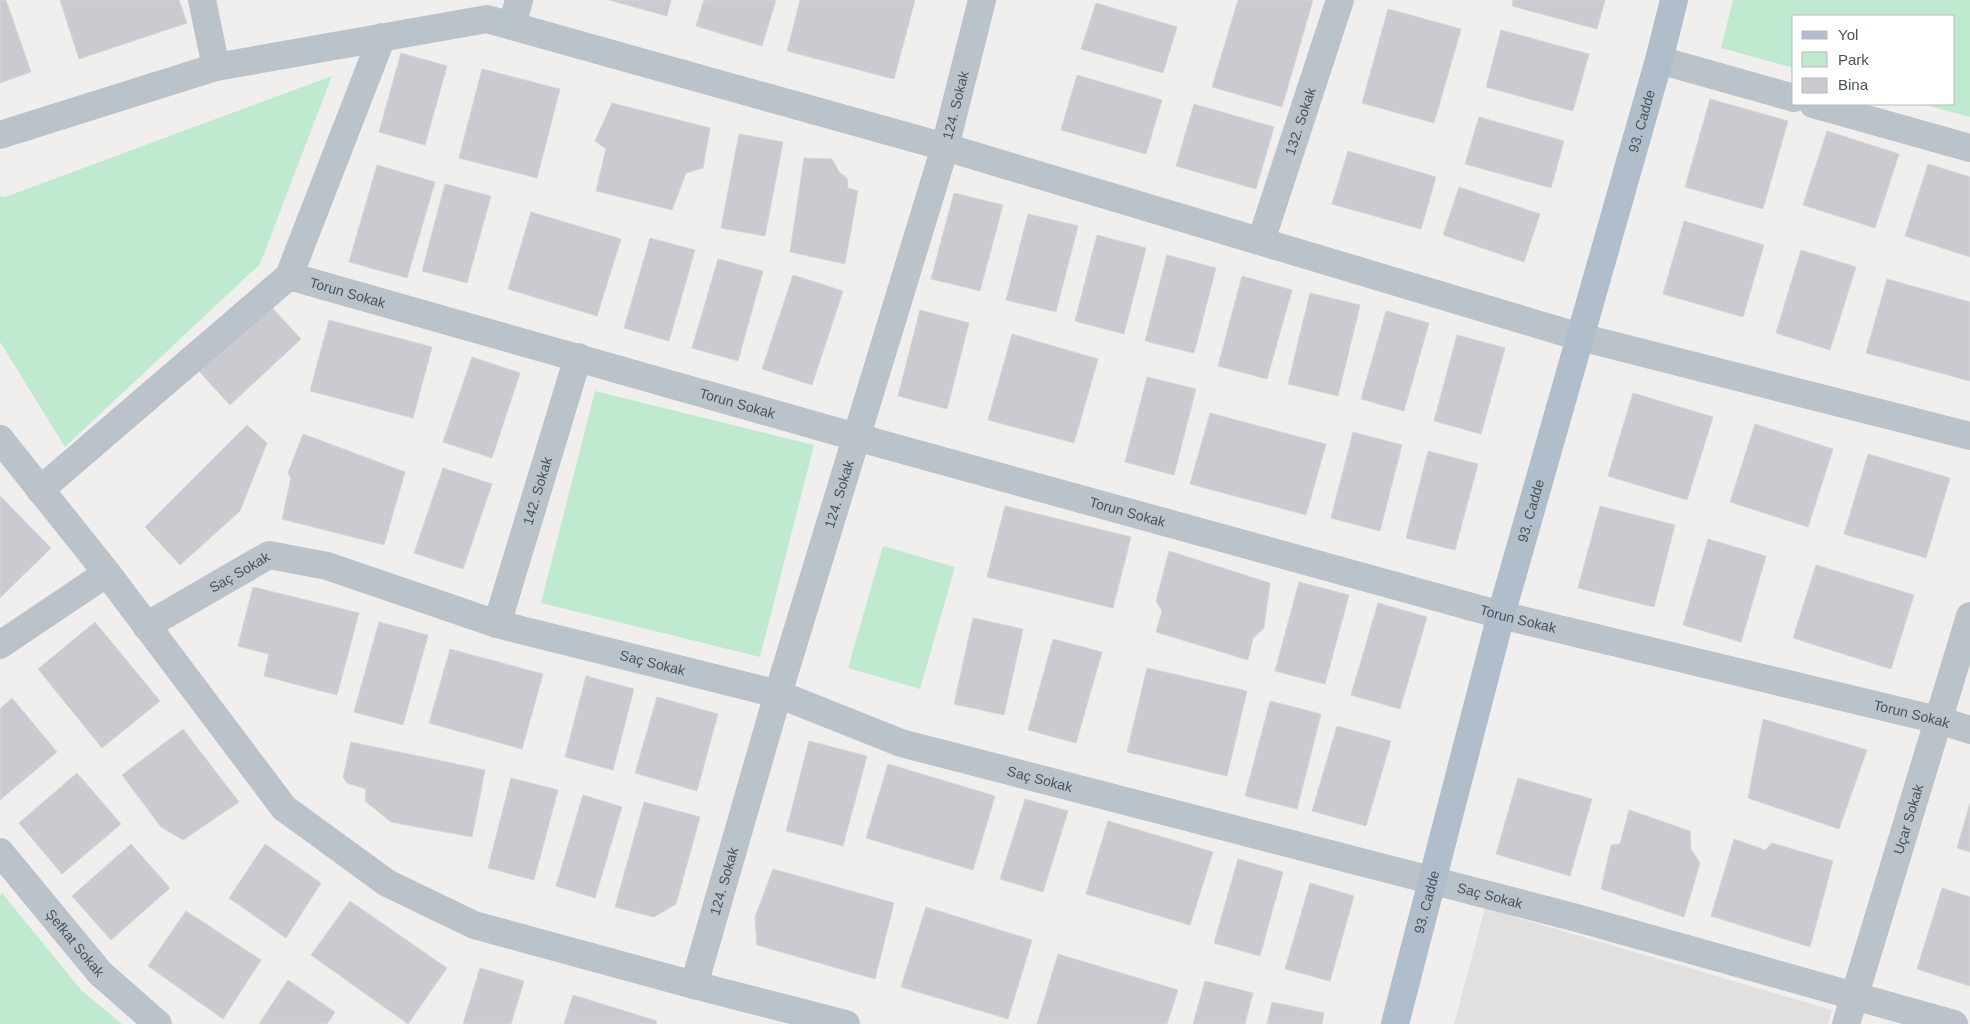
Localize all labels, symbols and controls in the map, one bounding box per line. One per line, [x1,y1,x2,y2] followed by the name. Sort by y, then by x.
[1792,15,1955,105] legend
[1838,26,1858,43] text: Yol
[1838,51,1869,68] text: Park
[939,68,972,141] street label: 124. Sokak
[1838,76,1869,93] text: Bina
[1282,85,1319,157] street label: 132. Sokak
[1625,88,1658,154] street label: 93. Cadde
[308,274,388,311] street label: Torun Sokak
[698,385,778,422] street label: Torun Sokak
[520,454,555,527] street label: 142. Sokak
[821,457,857,530] street label: 124. Sokak
[1514,477,1547,544] street label: 93. Cadde
[1088,494,1168,530] street label: Torun Sokak
[207,548,273,596] street label: Saç Sokak
[1478,602,1559,636] street label: Torun Sokak
[618,647,688,679] street label: Saç Sokak
[1872,697,1953,732] street label: Torun Sokak
[1005,763,1075,795] street label: Saç Sokak
[1890,781,1927,856] street label: Uçar Sokak
[707,844,742,917] street label: 124. Sokak
[1411,869,1443,935] street label: 93. Cadde
[1456,879,1525,912] street label: Saç Sokak
[43,906,108,981] street label: Şefkat Sokak

